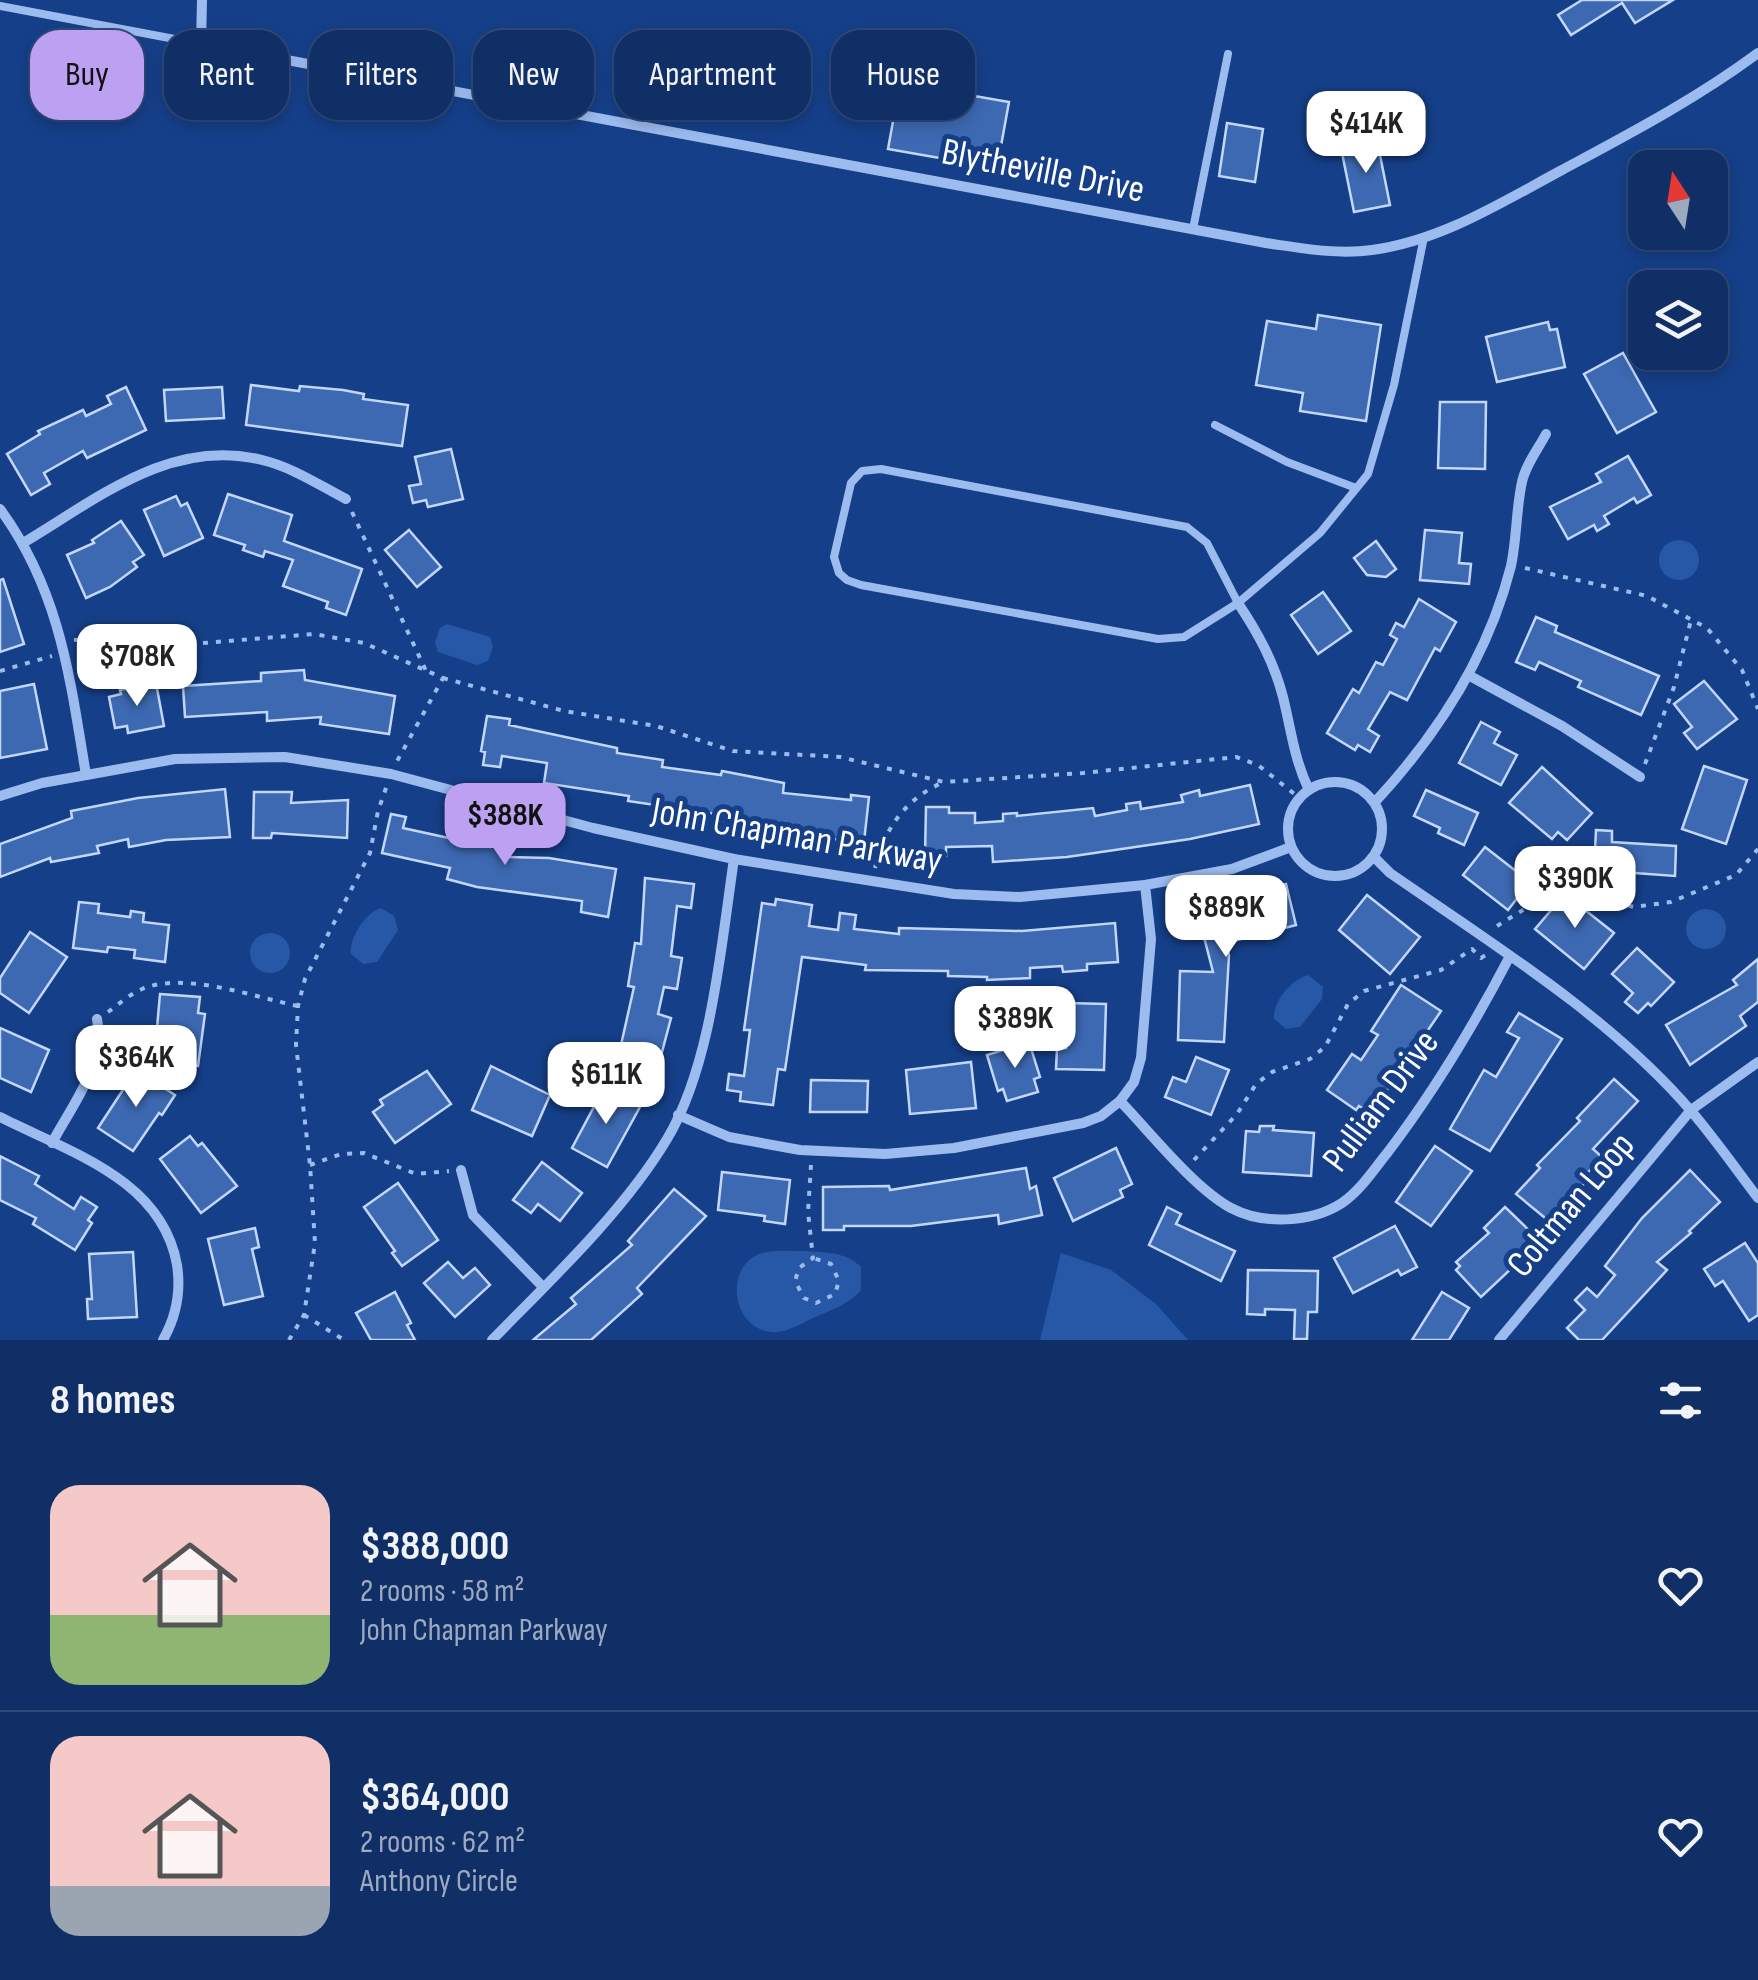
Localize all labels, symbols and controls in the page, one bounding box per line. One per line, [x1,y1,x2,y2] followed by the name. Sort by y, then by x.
[30,30,144,120] chip: Buy
[164,30,289,120] chip: Rent
[309,30,453,120] chip: Filters
[473,30,594,120] chip: New
[614,30,811,120] chip: Apartment
[831,30,975,120] chip: House
[1296,91,1436,176] pin: $414K
[1329,104,1403,143] text: $414K
[938,129,1148,213] street label: Blytheville Drive
[1628,150,1728,250] north arrow
[1628,150,1728,370] map controls
[1628,270,1728,370] button: layers
[67,624,207,709] pin: $708K
[99,637,175,676] text: $708K
[435,783,575,868] pin: $388K
[647,788,946,884] street label: John Chapman Parkway
[467,796,543,835] text: $388K
[1505,846,1645,931] pin: $390K
[1537,859,1613,898] text: $390K
[1156,875,1296,960] pin: $889K
[1187,888,1265,927] text: $889K
[945,986,1085,1071] pin: $389K
[977,999,1053,1038] text: $389K
[1313,1021,1449,1181] street label: Pulliam Drive
[66,1025,206,1110] pin: $364K
[98,1038,174,1077] text: $364K
[536,1042,676,1127] pin: $611K
[570,1055,642,1094] text: $611K
[1498,1124,1644,1286] street label: Coltman Loop
[1653,1373,1708,1428] icon: filters
[50,1375,175,1426] text: 8 homes
[360,1521,509,1572] text: $388,000
[130,1525,250,1645] icon: home
[1653,1558,1708,1613] icon: heart
[360,1572,525,1611] text: 2 rooms · 58 m²
[360,1611,608,1650] text: John Chapman Parkway
[360,1772,509,1823] text: $364,000
[130,1776,250,1896] icon: home
[1653,1809,1708,1864] icon: heart
[360,1823,525,1862] text: 2 rooms · 62 m²
[360,1862,518,1901] text: Anthony Circle

